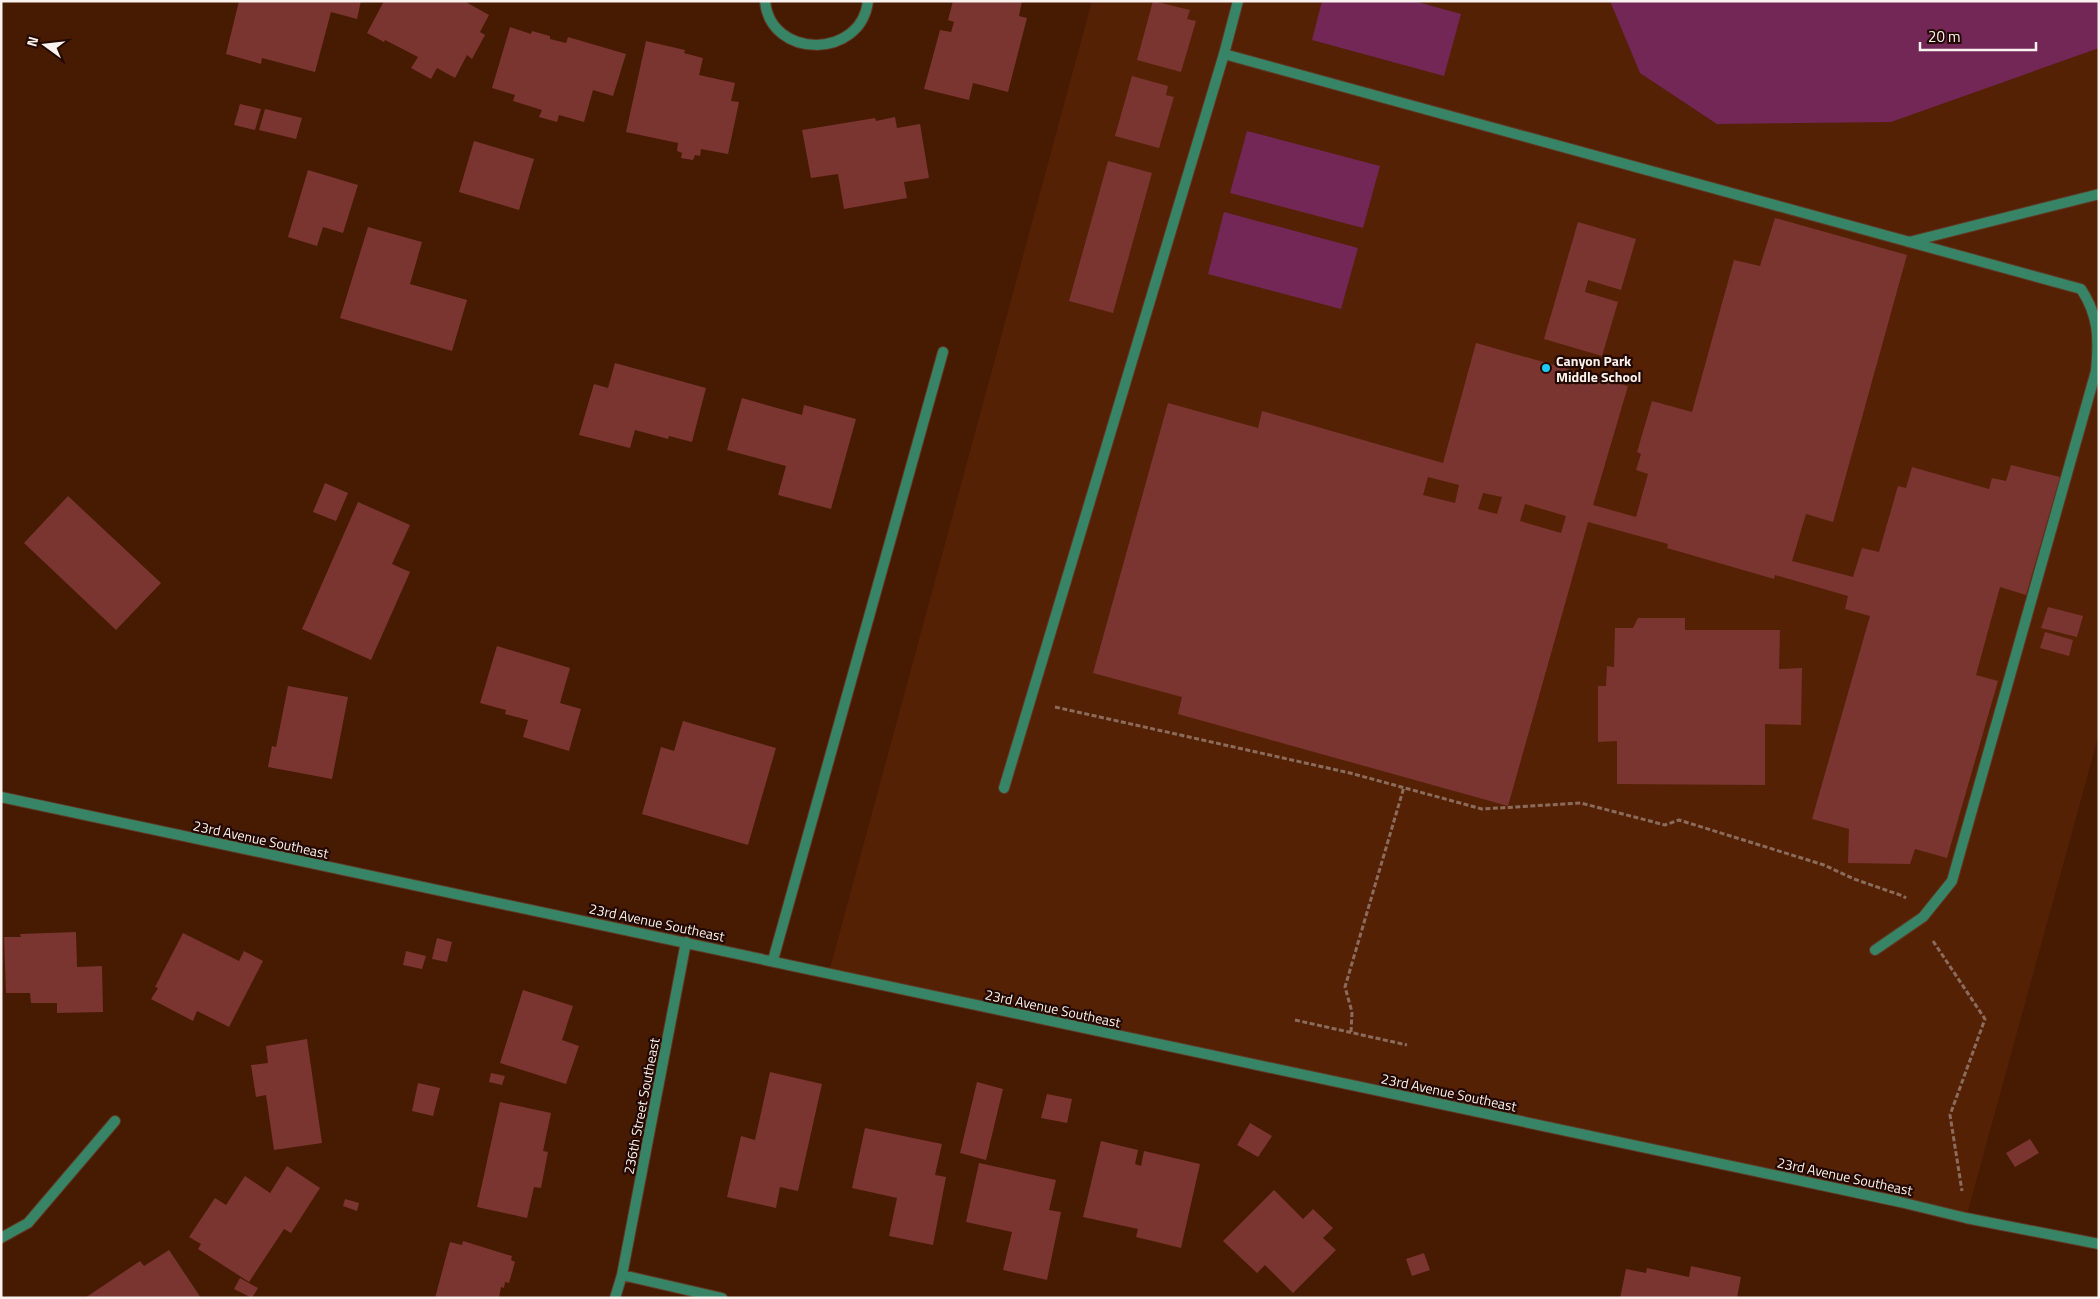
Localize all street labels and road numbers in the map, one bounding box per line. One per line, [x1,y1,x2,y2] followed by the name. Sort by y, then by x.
[191,814,331,864] street label: 23rd Avenue Southeast
[587,897,727,947] street label: 23rd Avenue Southeast
[983,983,1123,1033] street label: 23rd Avenue Southeast
[617,1036,665,1176] street label: 236th Street Southeast
[1379,1067,1519,1117] street label: 23rd Avenue Southeast
[1775,1151,1915,1201] street label: 23rd Avenue Southeast

